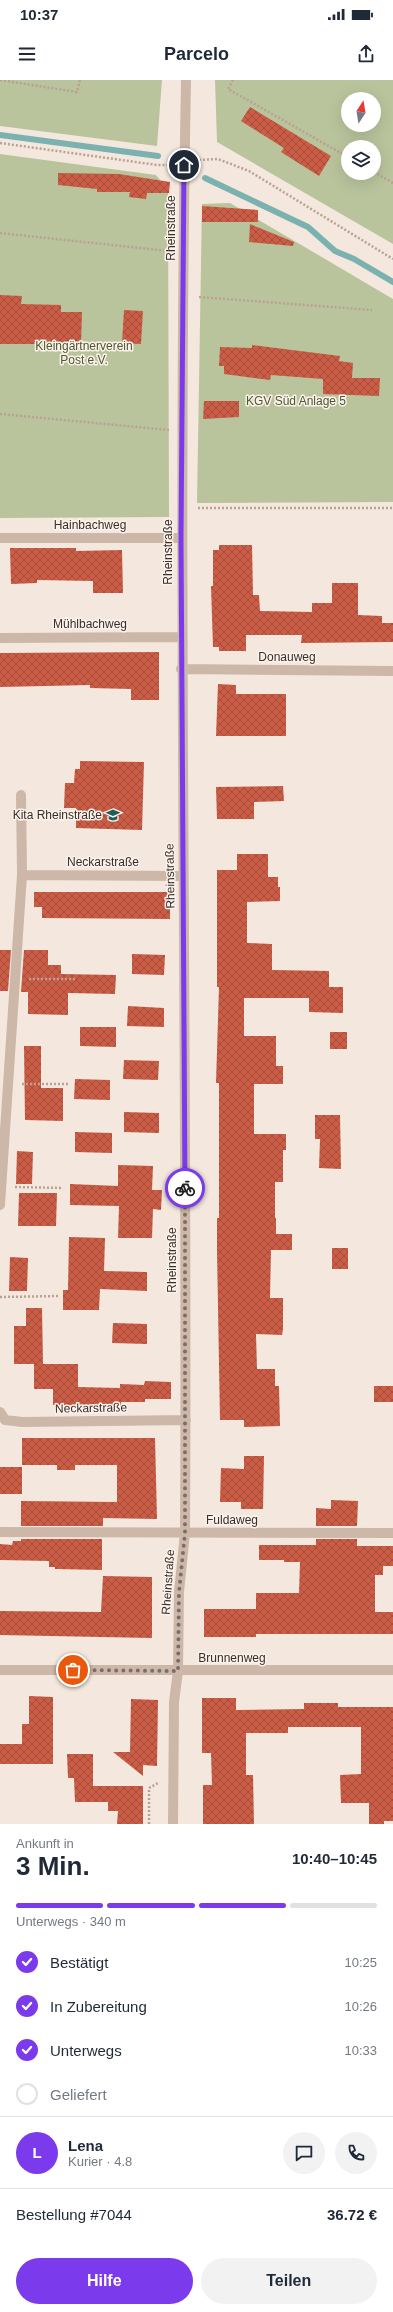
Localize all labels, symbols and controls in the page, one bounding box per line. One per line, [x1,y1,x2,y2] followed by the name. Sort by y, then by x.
[20,6,58,23] text: 10:37
[16,43,38,65] icon: menu
[355,43,377,65] icon: share
[164,44,229,64] text: Parcelo
[341,92,381,132] north arrow
[341,92,381,180] map controls
[341,140,381,180] button: layers
[167,148,201,182] pin
[173,154,195,176] icon: home
[164,195,178,261] street label: Rheinstraße
[35,339,133,367] park label: Kleingärtnerverein Post e.V.
[246,394,346,408] park label: KGV Süd Anlage 5
[54,518,126,532] street label: Hainbachweg
[161,519,175,585] street label: Rheinstraße
[53,617,127,631] street label: Mühlbachweg
[258,650,316,664] street label: Donauweg
[105,807,121,823] school or university icon: Kita Rheinstraße
[13,808,102,822] place label: Kita Rheinstraße
[162,843,178,909] street label: Rheinstraße
[67,855,139,869] street label: Neckarstraße
[165,1168,205,1208] courier
[174,1177,196,1199] icon: bike
[165,1227,179,1293] street label: Rheinstraße
[55,1400,127,1416] street label: Neckarstraße
[206,1513,258,1527] street label: Fuldaweg
[159,1549,177,1615] street label: Rheinstraße
[198,1651,266,1665] street label: Brunnenweg
[56,1653,90,1687] pin
[62,1659,84,1681] icon: bag
[16,1836,74,1851] text: Ankunft in
[292,1850,377,1867] text: 10:40–10:45
[16,1851,90,1881] text: 3 Min.
[16,1914,126,1929] text: Unterwegs · 340 m
[16,1951,38,1973] icon: check
[50,1954,108,1971] text: Bestätigt
[344,1955,377,1970] text: 10:25
[16,1995,38,2017] icon: check
[50,1998,147,2015] text: In Zubereitung
[344,1999,377,2014] text: 10:26
[16,2039,38,2061] icon: check
[50,2042,122,2059] text: Unterwegs
[344,2043,377,2058] text: 10:33
[50,2086,107,2103] text: Geliefert
[283,2132,325,2174] button: chat
[335,2132,377,2174] button: phone
[68,2137,103,2154] text: Lena
[32,2144,42,2161] text: L
[68,2154,132,2169] text: Kurier · 4.8
[16,2206,132,2223] text: Bestellung #7044
[327,2206,377,2223] text: 36.72 €
[16,2258,193,2304] button: Hilfe
[201,2258,377,2304] button: Teilen

